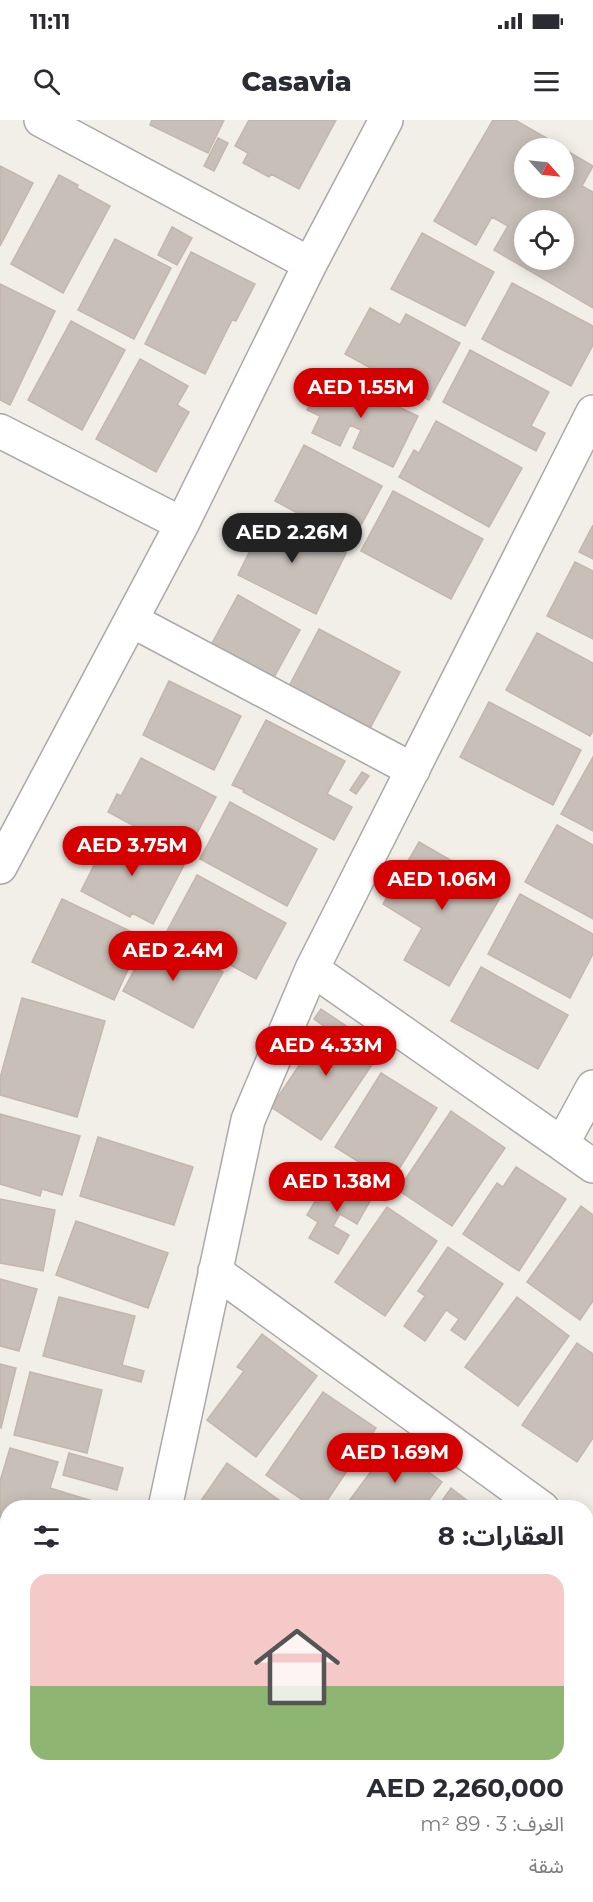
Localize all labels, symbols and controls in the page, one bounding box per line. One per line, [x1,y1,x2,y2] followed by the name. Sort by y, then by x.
[30,8,70,35] text: 11:11
[30,65,63,98] icon: search
[241,65,352,98] text: Casavia
[530,65,563,98] icon: menu
[514,138,574,198] north arrow
[514,138,574,270] map controls
[514,210,574,270] button: locate
[292,368,430,419] pin: AED 1.55M
[308,375,414,399] text: AED 1.55M
[223,513,361,564] pin: AED 2.26M
[236,520,348,544] text: AED 2.26M
[63,826,201,877] pin: AED 3.75M
[77,833,187,857] text: AED 3.75M
[373,860,511,911] pin: AED 1.06M
[387,867,497,891] text: AED 1.06M
[111,931,235,982] pin: AED 2.4M
[122,938,224,962] text: AED 2.4M
[257,1026,395,1077] pin: AED 4.33M
[269,1033,383,1057] text: AED 4.33M
[268,1162,406,1213] pin: AED 1.38M
[283,1169,391,1193] text: AED 1.38M
[326,1433,464,1484] pin: AED 1.69M
[341,1440,449,1464] text: AED 1.69M
[30,1520,63,1553] icon: filters
[438,1520,564,1552] text: العقارات: 8
[243,1613,351,1721] icon: home
[366,1772,564,1804] text: AED 2,260,000
[420,1812,564,1836] text: الغرف: 3 · 89 m²
[529,1854,564,1878] text: شقة

